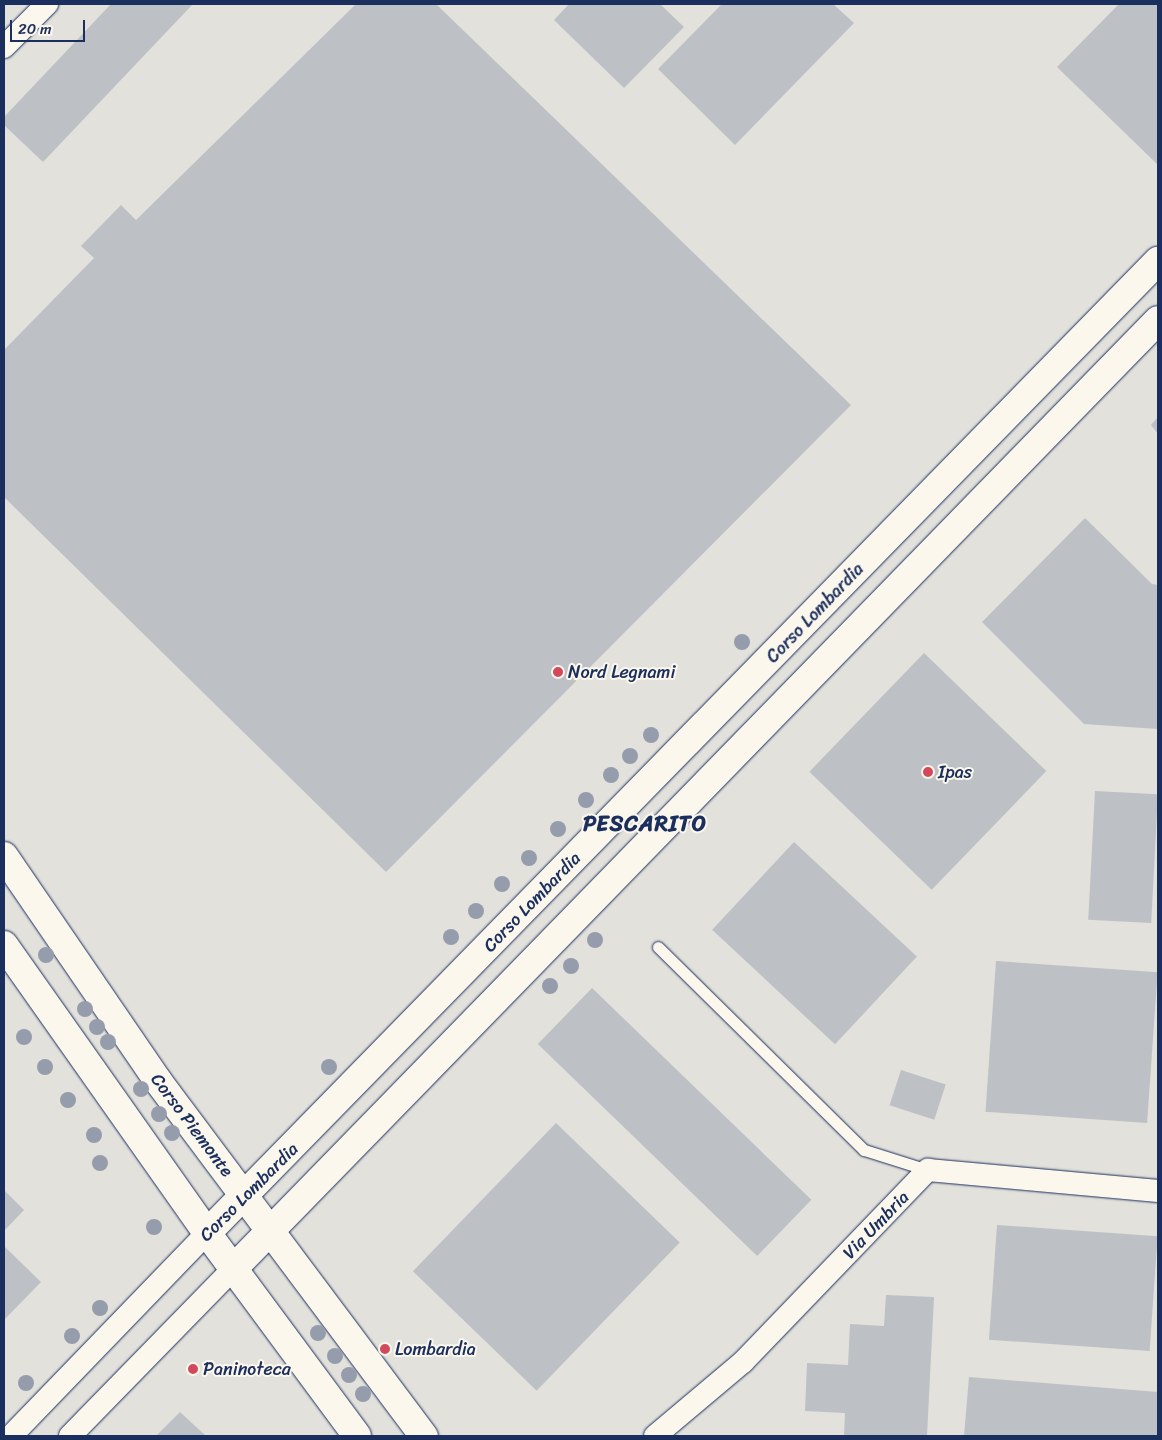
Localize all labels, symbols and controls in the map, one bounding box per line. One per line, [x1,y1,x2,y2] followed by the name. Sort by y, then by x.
[12,10,88,42] scale bar
[18,16,52,42] text: 20 m
[762,559,868,667] street label: Corso Lombardia
[568,661,675,683] place label: Nord Legnami
[552,666,564,678] marker: Nord Legnami
[938,761,972,783] place label: Ipas
[922,766,934,778] marker: Ipas
[583,811,707,837] district label: PESCARITO
[479,848,585,956] street label: Corso Lombardia
[146,1069,238,1181] street label: Corso Piemonte
[195,1138,303,1246] street label: Corso Lombardia
[838,1187,914,1263] street label: Via Umbria
[395,1338,476,1360] place label: Lombardia
[379,1343,391,1355] marker: Lombardia
[203,1358,291,1380] place label: Paninoteca
[187,1363,199,1375] marker: Paninoteca

